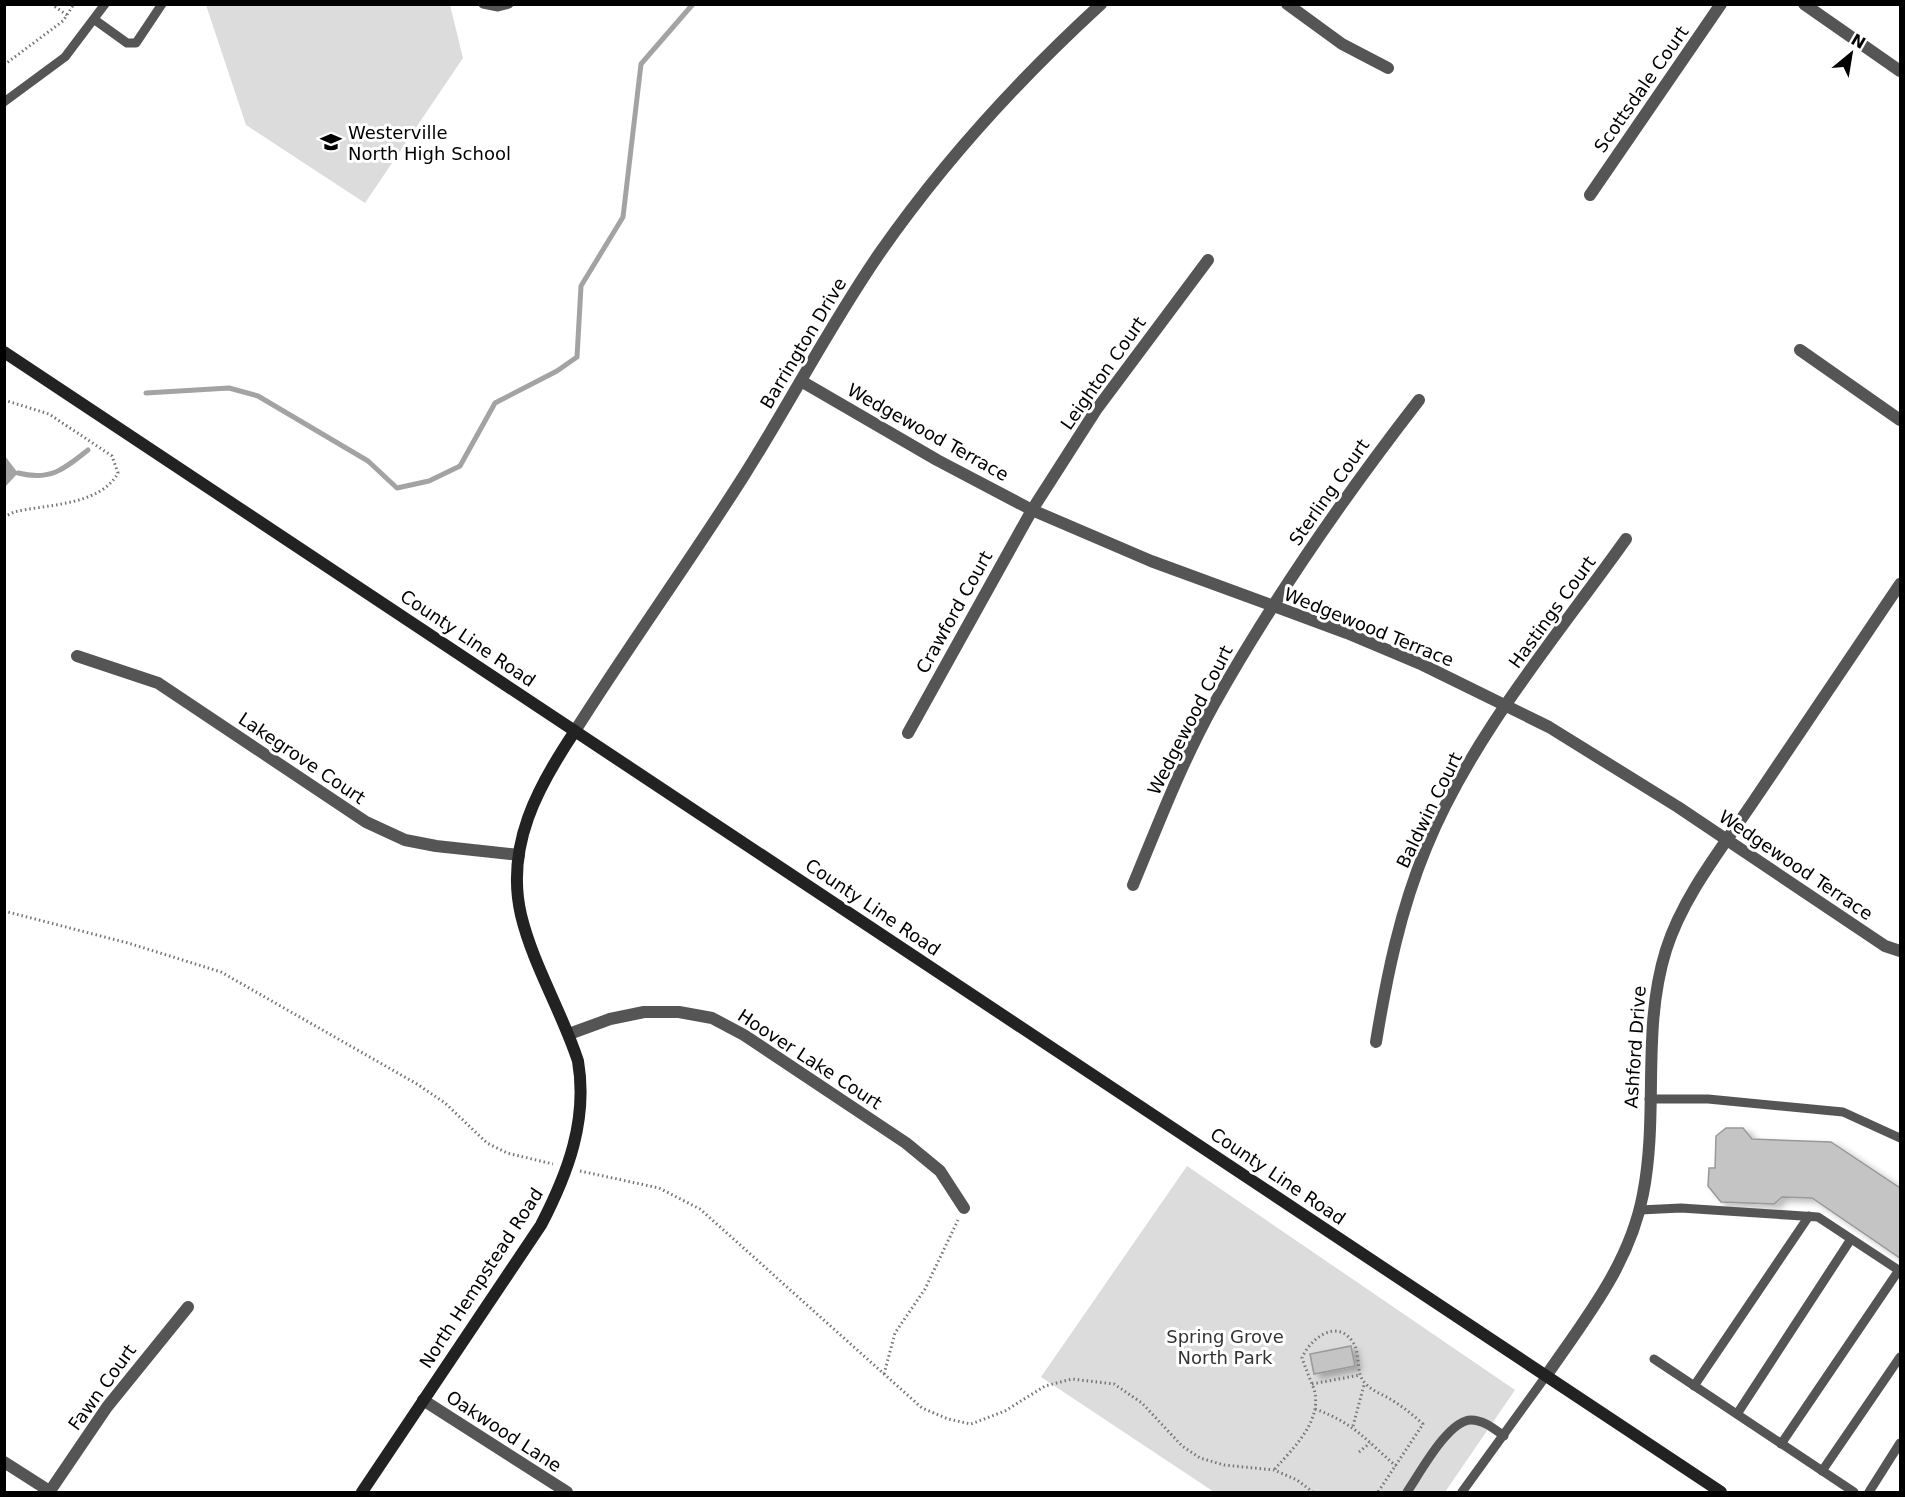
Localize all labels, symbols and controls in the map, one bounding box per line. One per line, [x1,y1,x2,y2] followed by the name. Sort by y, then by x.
[1590,22,1692,156] street label: Scottsdale Court
[1821,24,1881,84] north arrow
[1848,30,1869,53] text: N
[348,122,511,164] place label: Westerville North High School
[319,130,343,154] school or university icon: Westerville North High School
[756,274,850,412] street label: Barrington Drive
[1056,312,1150,434] street label: Leighton Court
[844,379,1012,485] street label: Wedgewood Terrace
[1285,435,1373,549] street label: Sterling Court
[912,547,996,677] street label: Crawford Court
[1504,552,1600,672] street label: Hastings Court
[1281,583,1457,671] street label: Wedgewood Terrace
[397,585,539,691] street label: County Line Road
[1143,642,1237,798] street label: Wedgewood Court
[235,708,369,808] street label: Lakegrove Court
[1392,749,1466,871] street label: Baldwin Court
[1715,806,1877,924] street label: Wedgewood Terrace
[802,854,944,960] street label: County Line Road
[1620,985,1650,1109] street label: Ashford Drive
[734,1005,886,1113] street label: Hoover Lake Court
[1207,1123,1349,1229] street label: County Line Road
[415,1184,547,1372] street label: North Hempstead Road
[1166,1326,1284,1368] park label: Spring Grove North Park
[64,1340,140,1434] street label: Fawn Court
[442,1386,566,1476] street label: Oakwood Lane

